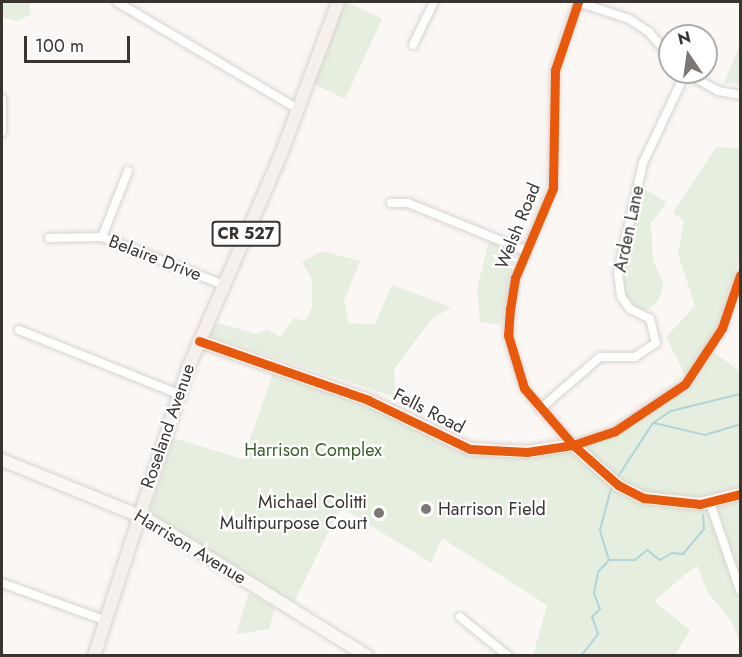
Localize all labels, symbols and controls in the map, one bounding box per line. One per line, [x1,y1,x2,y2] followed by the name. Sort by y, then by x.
[27,24,134,62] scale bar
[658,24,718,84] north arrow
[676,25,693,51] text: N
[35,33,84,59] text: 100 m
[491,180,545,272] street label: Welsh Road
[609,184,649,274] street label: Arden Lane
[212,221,280,247] road number: CR 527
[106,230,204,286] street label: Belaire Drive
[137,361,199,491] street label: Roseland Avenue
[390,384,468,438] street label: Fells Road
[244,439,382,461] park label: Harrison Complex
[220,492,367,534] place label: Michael Colitti Multipurpose Court
[438,498,546,520] place label: Harrison Field
[419,502,433,516] marker: Harrison Field
[130,505,250,589] street label: Harrison Avenue
[372,506,386,520] marker: Michael Colitti Multipurpose Court

